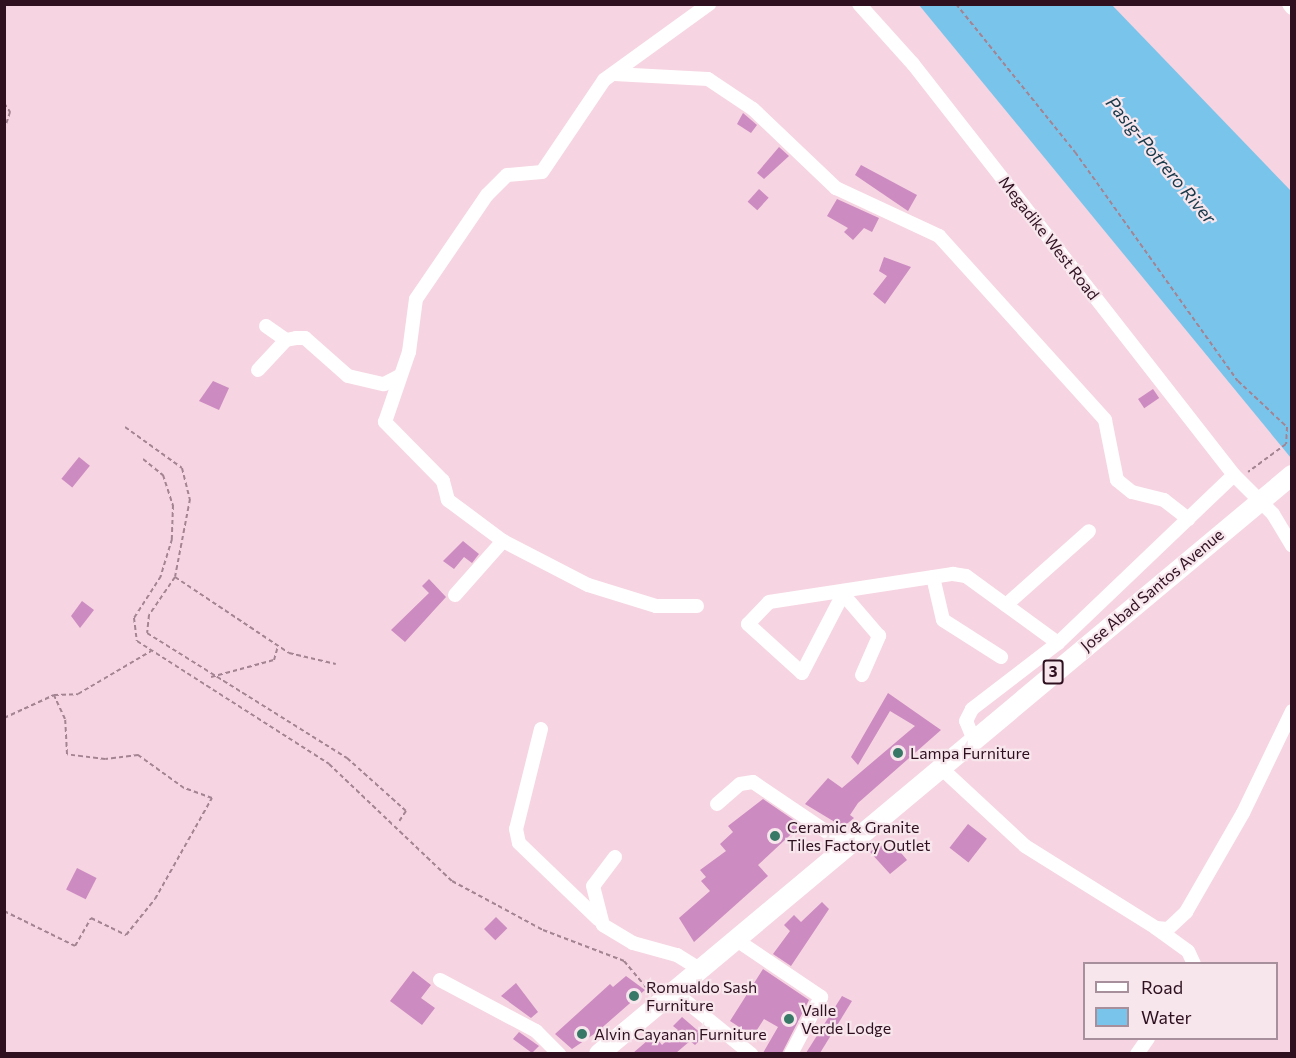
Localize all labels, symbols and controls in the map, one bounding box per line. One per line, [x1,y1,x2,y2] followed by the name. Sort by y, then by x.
[1102,92,1220,228] water label: Pasig-Potrero River
[995,172,1103,304] street label: Megadike West Road
[1077,525,1227,655] street label: Jose Abad Santos Avenue
[1042,660,1064,684] road number: 3
[910,743,1030,763] place label: Lampa Furniture
[891,746,905,760] marker: Lampa Furniture
[787,817,931,855] place label: Ceramic & Granite Tiles Factory Outlet
[768,829,782,843] marker: Ceramic & Granite Tiles Factory Outlet
[1083,962,1278,1040] legend
[1141,976,1183,998] text: Road
[646,977,757,1015] place label: Romualdo Sash Furniture
[627,989,641,1003] marker: Romualdo Sash Furniture
[801,1000,891,1038] place label: Valle Verde Lodge
[1141,1006,1192,1028] text: Water
[782,1012,796,1026] marker: Valle Verde Lodge
[594,1024,767,1044] place label: Alvin Cayanan Furniture
[575,1027,589,1041] marker: Alvin Cayanan Furniture

